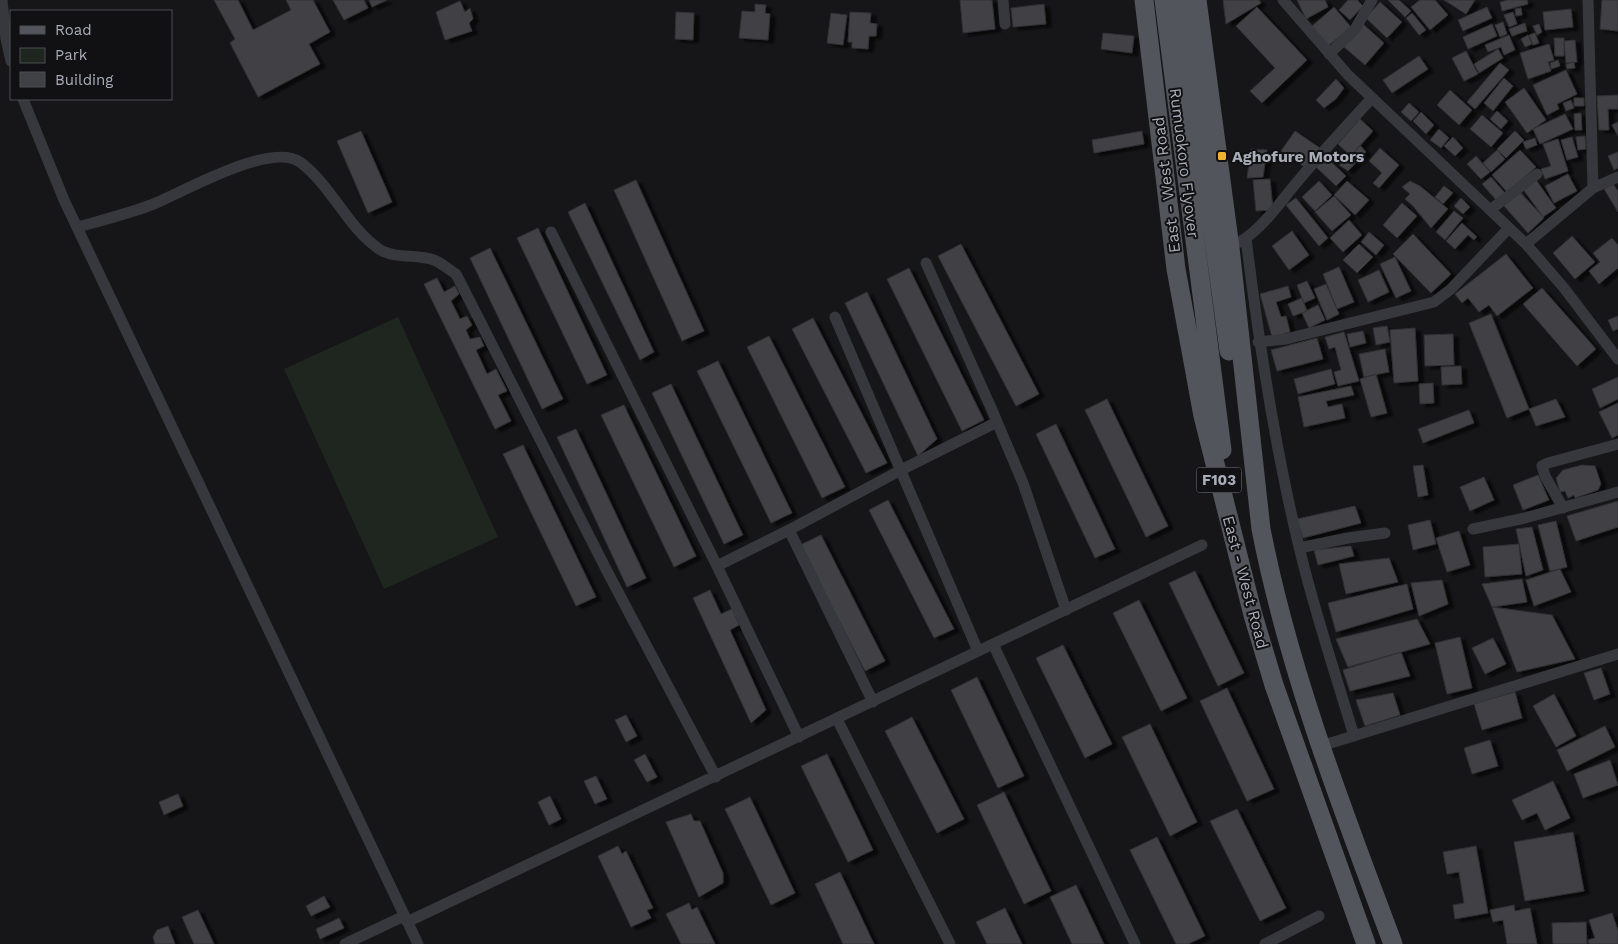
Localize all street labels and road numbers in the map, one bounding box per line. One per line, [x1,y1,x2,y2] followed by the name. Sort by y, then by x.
[1166,87,1203,240] street label: Rumuokoro Flyover
[1149,116,1184,254] street label: East - West Road
[1196,468,1242,492] road number: F103
[1219,514,1272,651] street label: East - West Road

